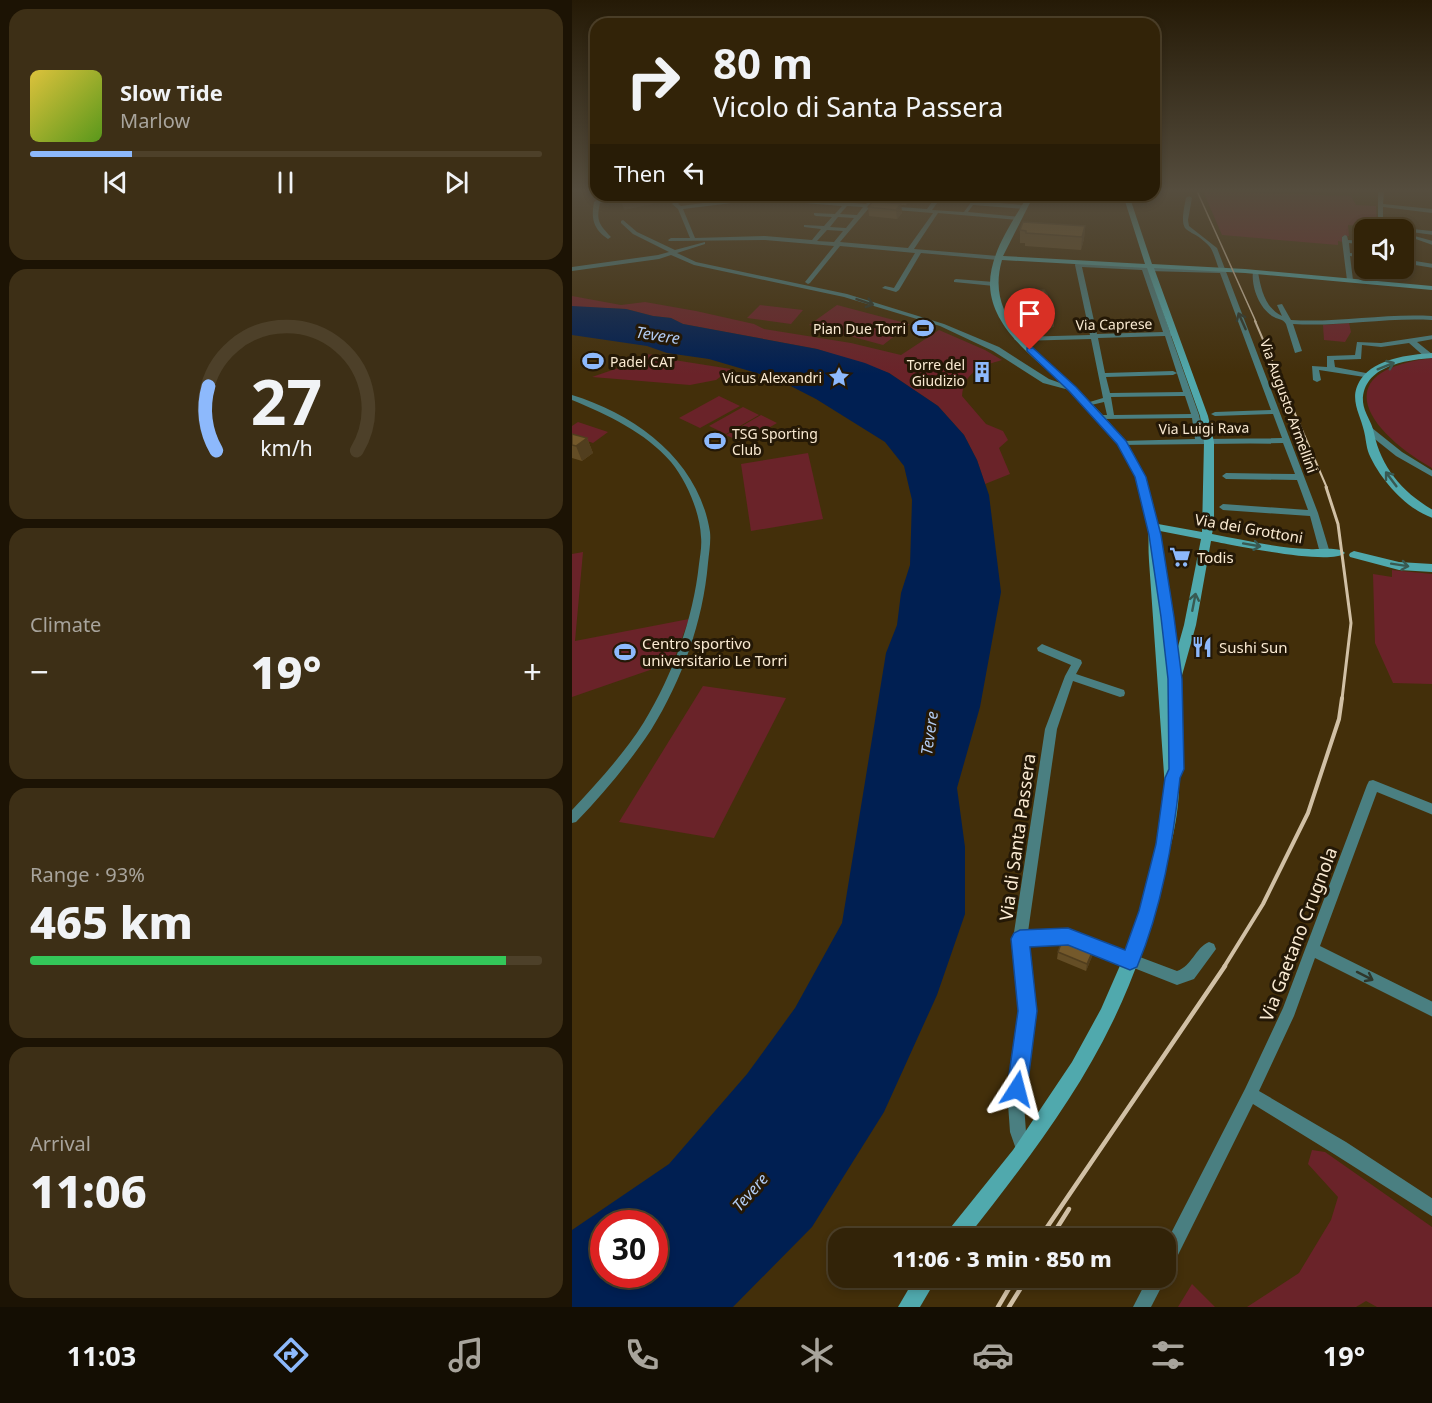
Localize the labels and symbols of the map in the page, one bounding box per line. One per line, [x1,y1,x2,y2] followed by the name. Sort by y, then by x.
[1004,288,1055,350] pin
[855,297,874,308] one-way arrow
[1235,312,1247,330] one-way arrow
[1075,314,1153,334] street label: Via Caprese
[911,316,935,340] sports icon: Pian Due Torri
[813,319,906,338] place label: Pian Due Torri
[635,321,681,349] water label: Tevere
[1256,336,1322,476] street label: Via Augusto Armellini
[581,349,605,373] sports icon: Padel CAT
[610,352,675,371] place label: Padel CAT
[907,355,965,390] place label: Torre del Giudizio
[970,360,994,384] building icon: Torre del Giudizio
[1377,360,1395,371] one-way arrow
[827,365,851,389] place icon: Vicus Alexandri
[722,368,822,387] place label: Vicus Alexandri
[1159,418,1249,438] street label: Via Luigi Rava
[732,424,818,459] place label: TSG Sporting Club
[703,429,727,453] sports icon: TSG Sporting Club
[1385,472,1397,488] one-way arrow
[1193,509,1305,547] street label: Via dei Grottoni
[1241,540,1261,551] one-way arrow
[1168,545,1192,569] supermarket icon: Todis
[1197,547,1234,567] place label: Todis
[1389,560,1409,571] one-way arrow
[1189,593,1200,613] one-way arrow
[642,633,787,670] place label: Centro sportivo universitario Le Torri
[1190,635,1214,659] restaurant icon: Sushi Sun
[1219,637,1288,657] place label: Sushi Sun
[613,640,637,664] sports icon: Centro sportivo universitario Le Torri
[915,710,943,756] water label: Tevere
[993,752,1041,922] street label: Via di Santa Passera
[1254,844,1342,1024] street label: Via Gaetano Crugnola
[1356,971,1374,982] one-way arrow
[985,1057,1049,1121] position arrow
[727,1168,773,1216] water label: Tevere
[590,1210,668,1288] speed limit sign: 30

